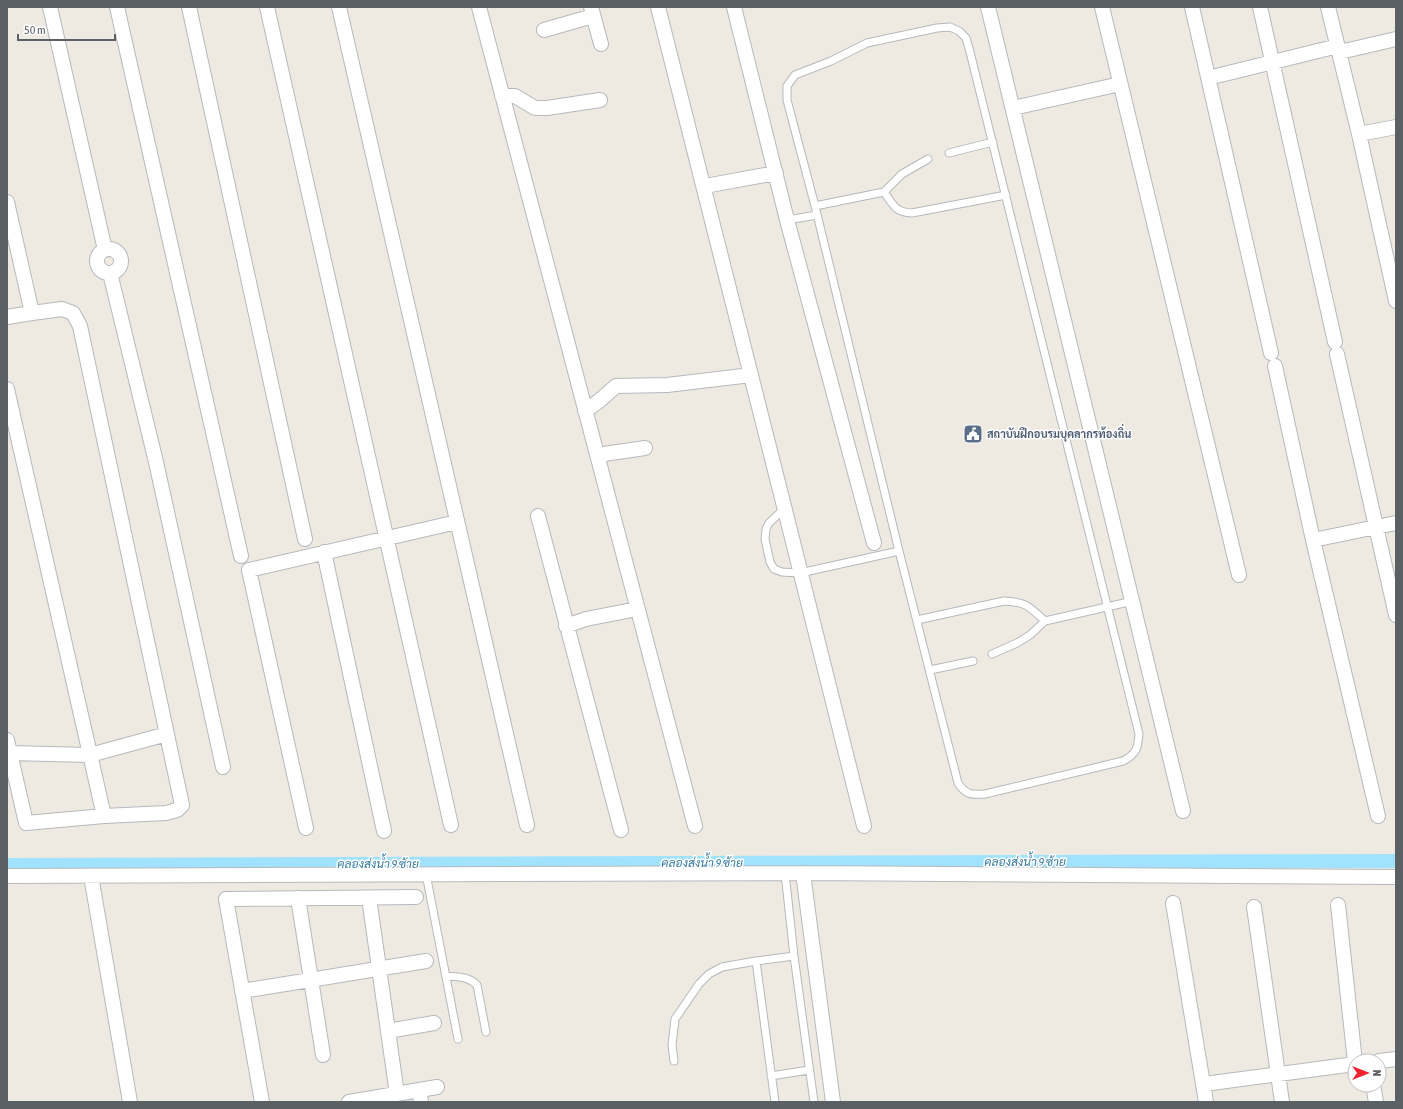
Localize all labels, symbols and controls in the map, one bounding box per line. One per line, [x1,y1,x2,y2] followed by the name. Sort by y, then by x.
[18,16,115,42] scale bar
[24,23,46,37] text: 50 m
[962,423,984,445] public building icon: สถาบันฝึกอบรมบุคลากรท้องถิ่น
[987,423,1131,442] place label: สถาบันฝึกอบรมบุคลากรท้องถิ่น
[984,851,1066,869] water label: คลองส่งน้ำ 9 ซ้าย
[661,852,743,870] water label: คลองส่งน้ำ 9 ซ้าย
[337,853,419,871] water label: คลองส่งน้ำ 9 ซ้าย
[1347,1053,1387,1093] north arrow
[1371,1070,1383,1076] text: N

